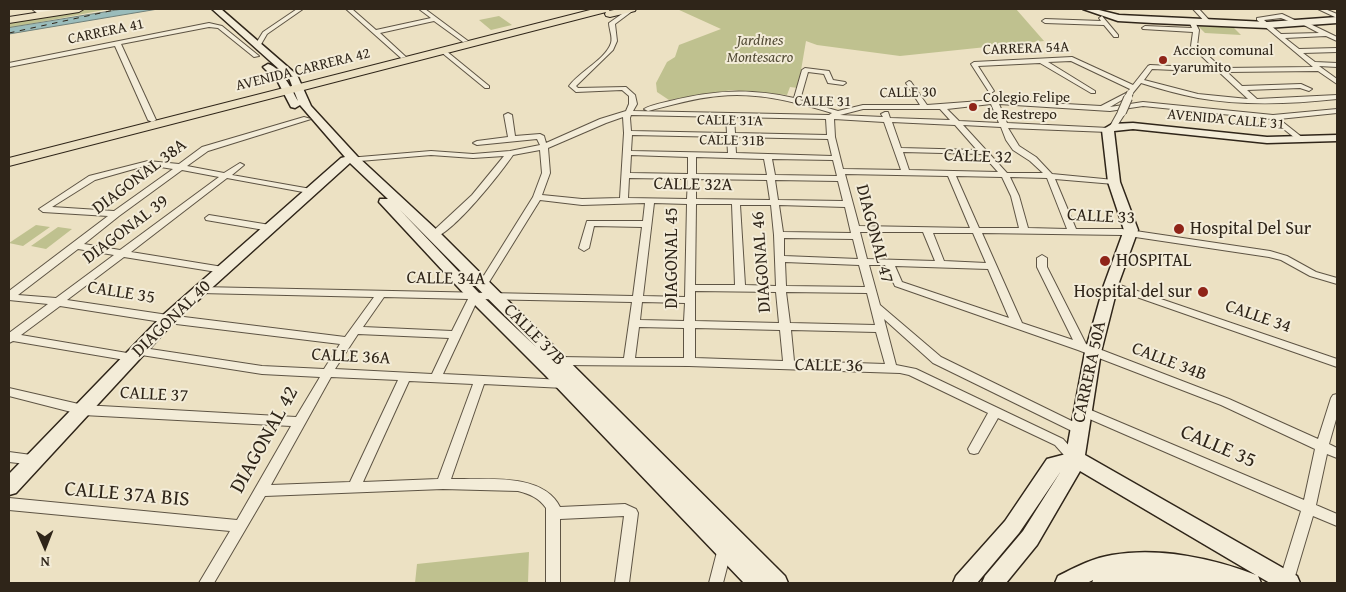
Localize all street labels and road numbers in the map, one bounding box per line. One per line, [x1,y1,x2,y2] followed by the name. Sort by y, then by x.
[66,15,146,49] street label: CARRERA 41
[983,39,1069,59] street label: CARRERA 54A
[234,45,372,95] street label: AVENIDA CARRERA 42
[879,84,937,102] street label: CALLE 30
[794,93,852,111] street label: CALLE 31
[1167,106,1285,134] street label: AVENIDA CALLE 31
[697,111,763,131] street label: CALLE 31A
[699,131,765,151] street label: CALLE 31B
[89,135,191,219] street label: DIAGONAL 38A
[944,145,1012,169] street label: CALLE 32
[653,174,733,196] street label: CALLE 32A
[850,182,898,286] street label: DIAGONAL 47
[79,191,173,269] street label: DIAGONAL 39
[1066,204,1136,230] street label: CALLE 33
[661,207,683,309] street label: DIAGONAL 45
[748,211,776,313] street label: DIAGONAL 46
[406,268,486,290] street label: CALLE 34A
[128,276,216,362] street label: DIAGONAL 40
[86,277,156,309] street label: CALLE 35
[1222,296,1294,338] street label: CALLE 34
[499,300,569,370] street label: CALLE 37B
[1069,319,1111,425] street label: CARRERA 50A
[1129,338,1209,386] street label: CALLE 34B
[311,344,391,370] street label: CALLE 36A
[795,355,863,377] street label: CALLE 36
[119,382,189,408] street label: CALLE 37
[225,382,305,498] street label: DIAGONAL 42
[1176,420,1260,474] street label: CALLE 35
[63,477,191,513] street label: CALLE 37A BIS

